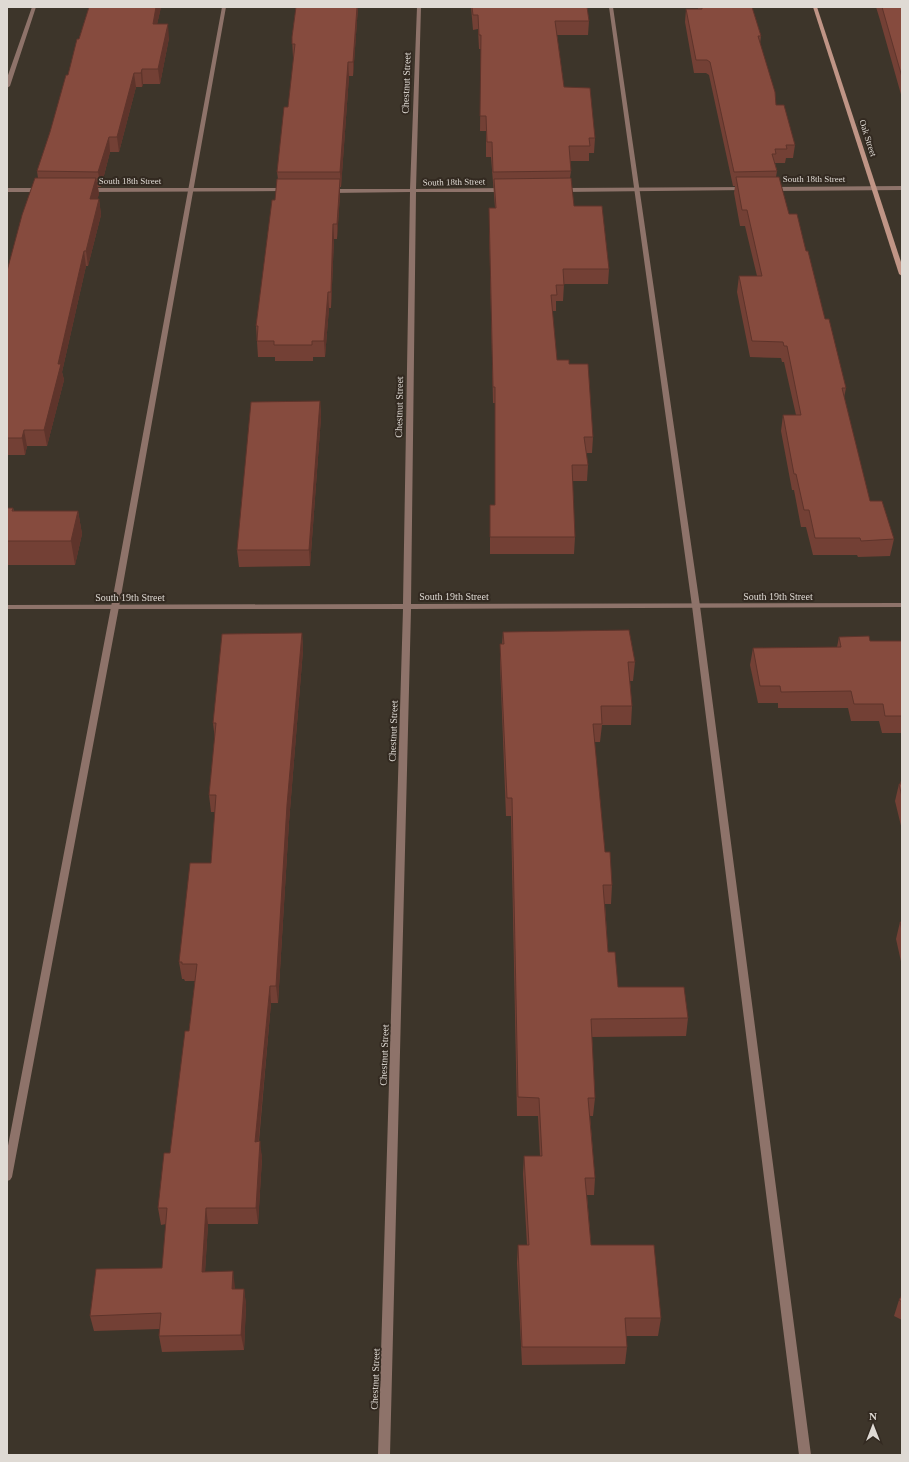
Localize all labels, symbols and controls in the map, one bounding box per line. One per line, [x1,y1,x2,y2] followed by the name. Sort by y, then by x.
[399,52,413,114] street label: Chestnut Street
[857,118,879,158] street label: Oak Street
[783,174,846,184] street label: South 18th Street
[99,176,162,186] street label: South 18th Street
[423,176,486,188] street label: South 18th Street
[393,376,405,438] street label: Chestnut Street
[419,591,489,602] street label: South 19th Street
[743,591,813,602] street label: South 19th Street
[95,592,165,603] street label: South 19th Street
[386,700,400,762] street label: Chestnut Street
[377,1024,391,1086] street label: Chestnut Street
[368,1348,382,1410] street label: Chestnut Street
[853,1406,893,1446] north arrow
[869,1410,877,1422] text: N

